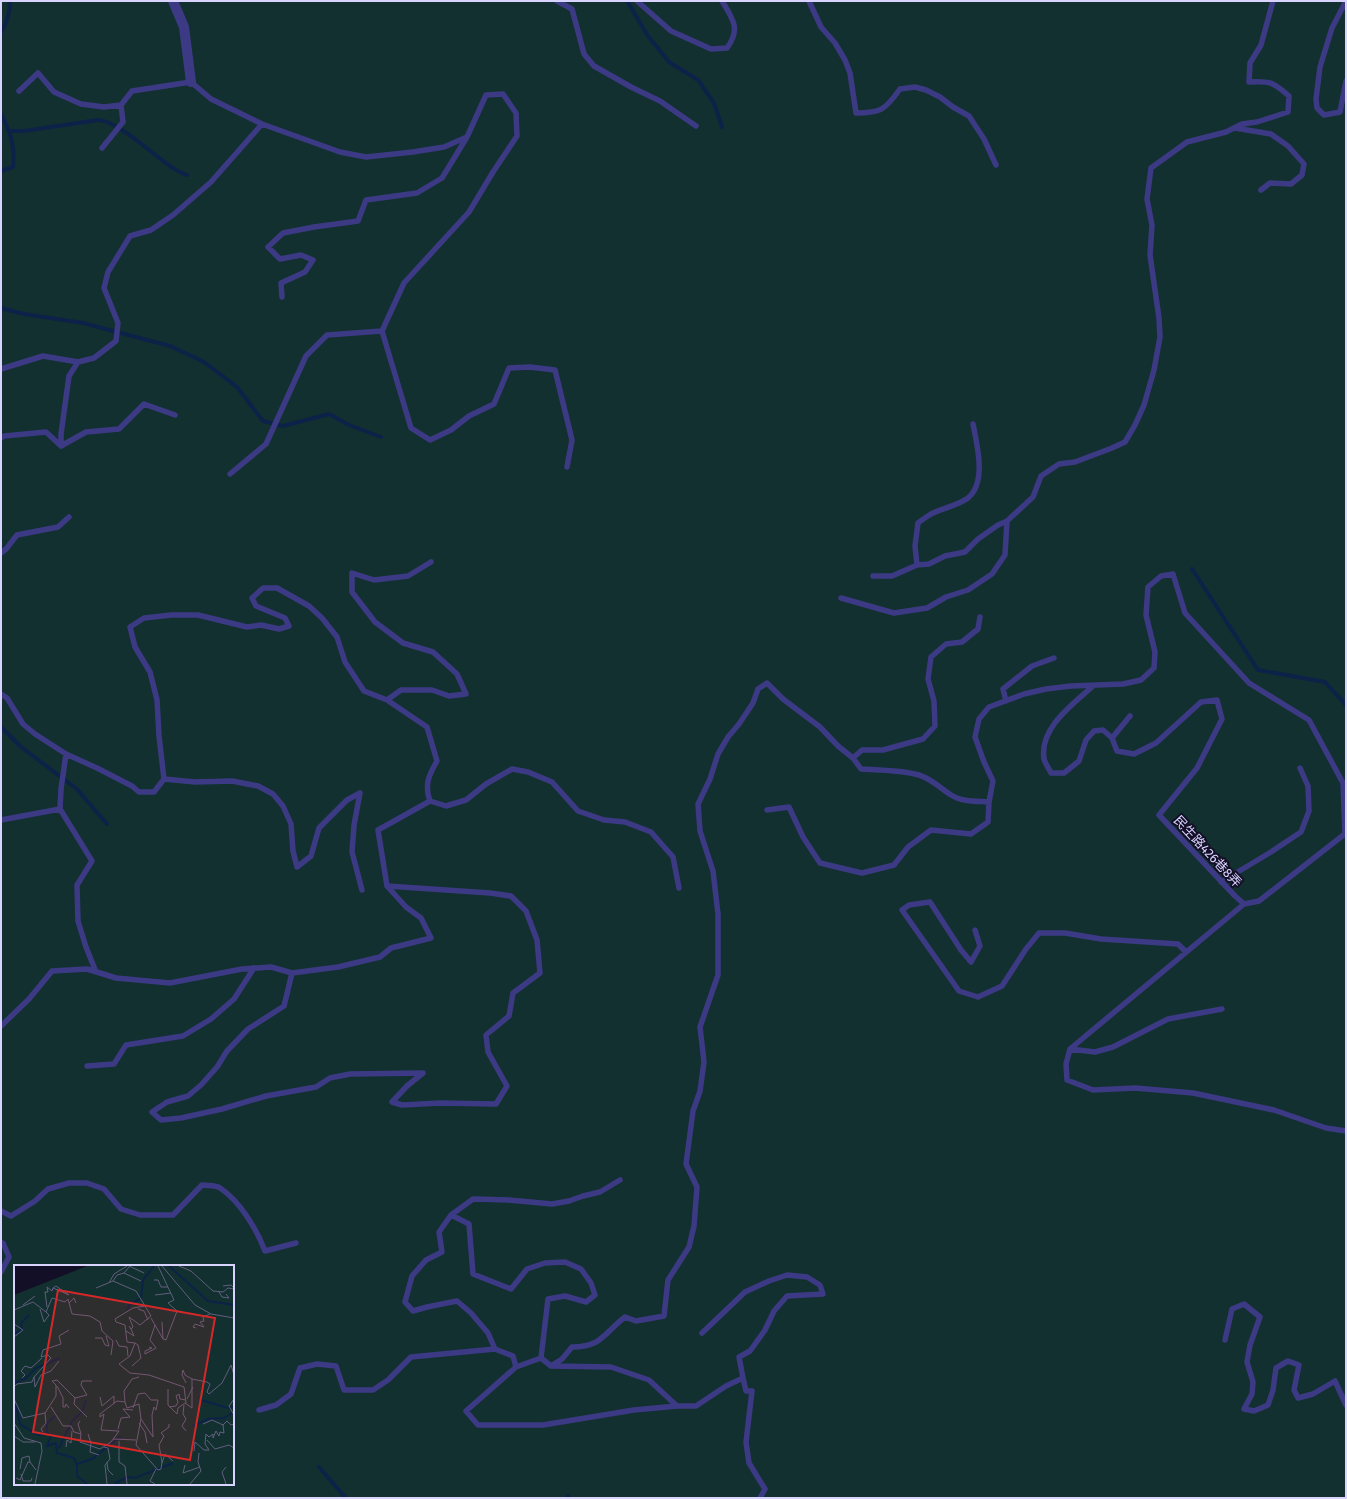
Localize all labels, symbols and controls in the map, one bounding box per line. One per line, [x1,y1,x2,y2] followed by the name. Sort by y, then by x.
[1171,813,1245,890] street label: 民生路426巷8弄
[14,1265,234,1485] inset map

